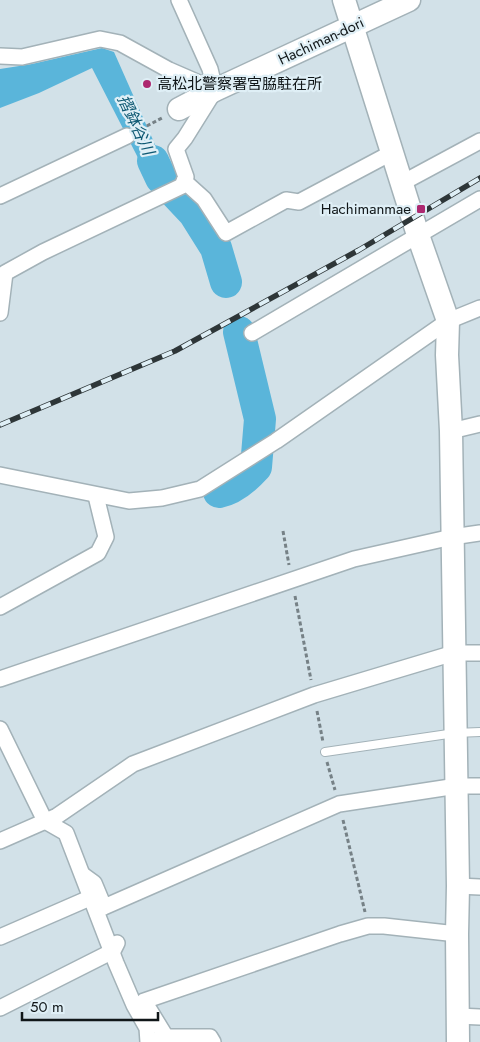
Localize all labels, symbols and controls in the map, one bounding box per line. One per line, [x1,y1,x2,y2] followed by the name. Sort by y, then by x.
[274,11,368,71] street label: Hachiman-dori
[157,73,322,95] place label: 高松北警察署宮脇駐在所
[141,78,153,90] marker: 高松北警察署宮脇駐在所
[112,91,161,161] water label: 摺鉢谷川
[321,198,411,220] place label: Hachimanmae
[415,203,427,215] marker: Hachimanmae
[22,990,159,1022] scale bar
[30,996,64,1018] text: 50 m

